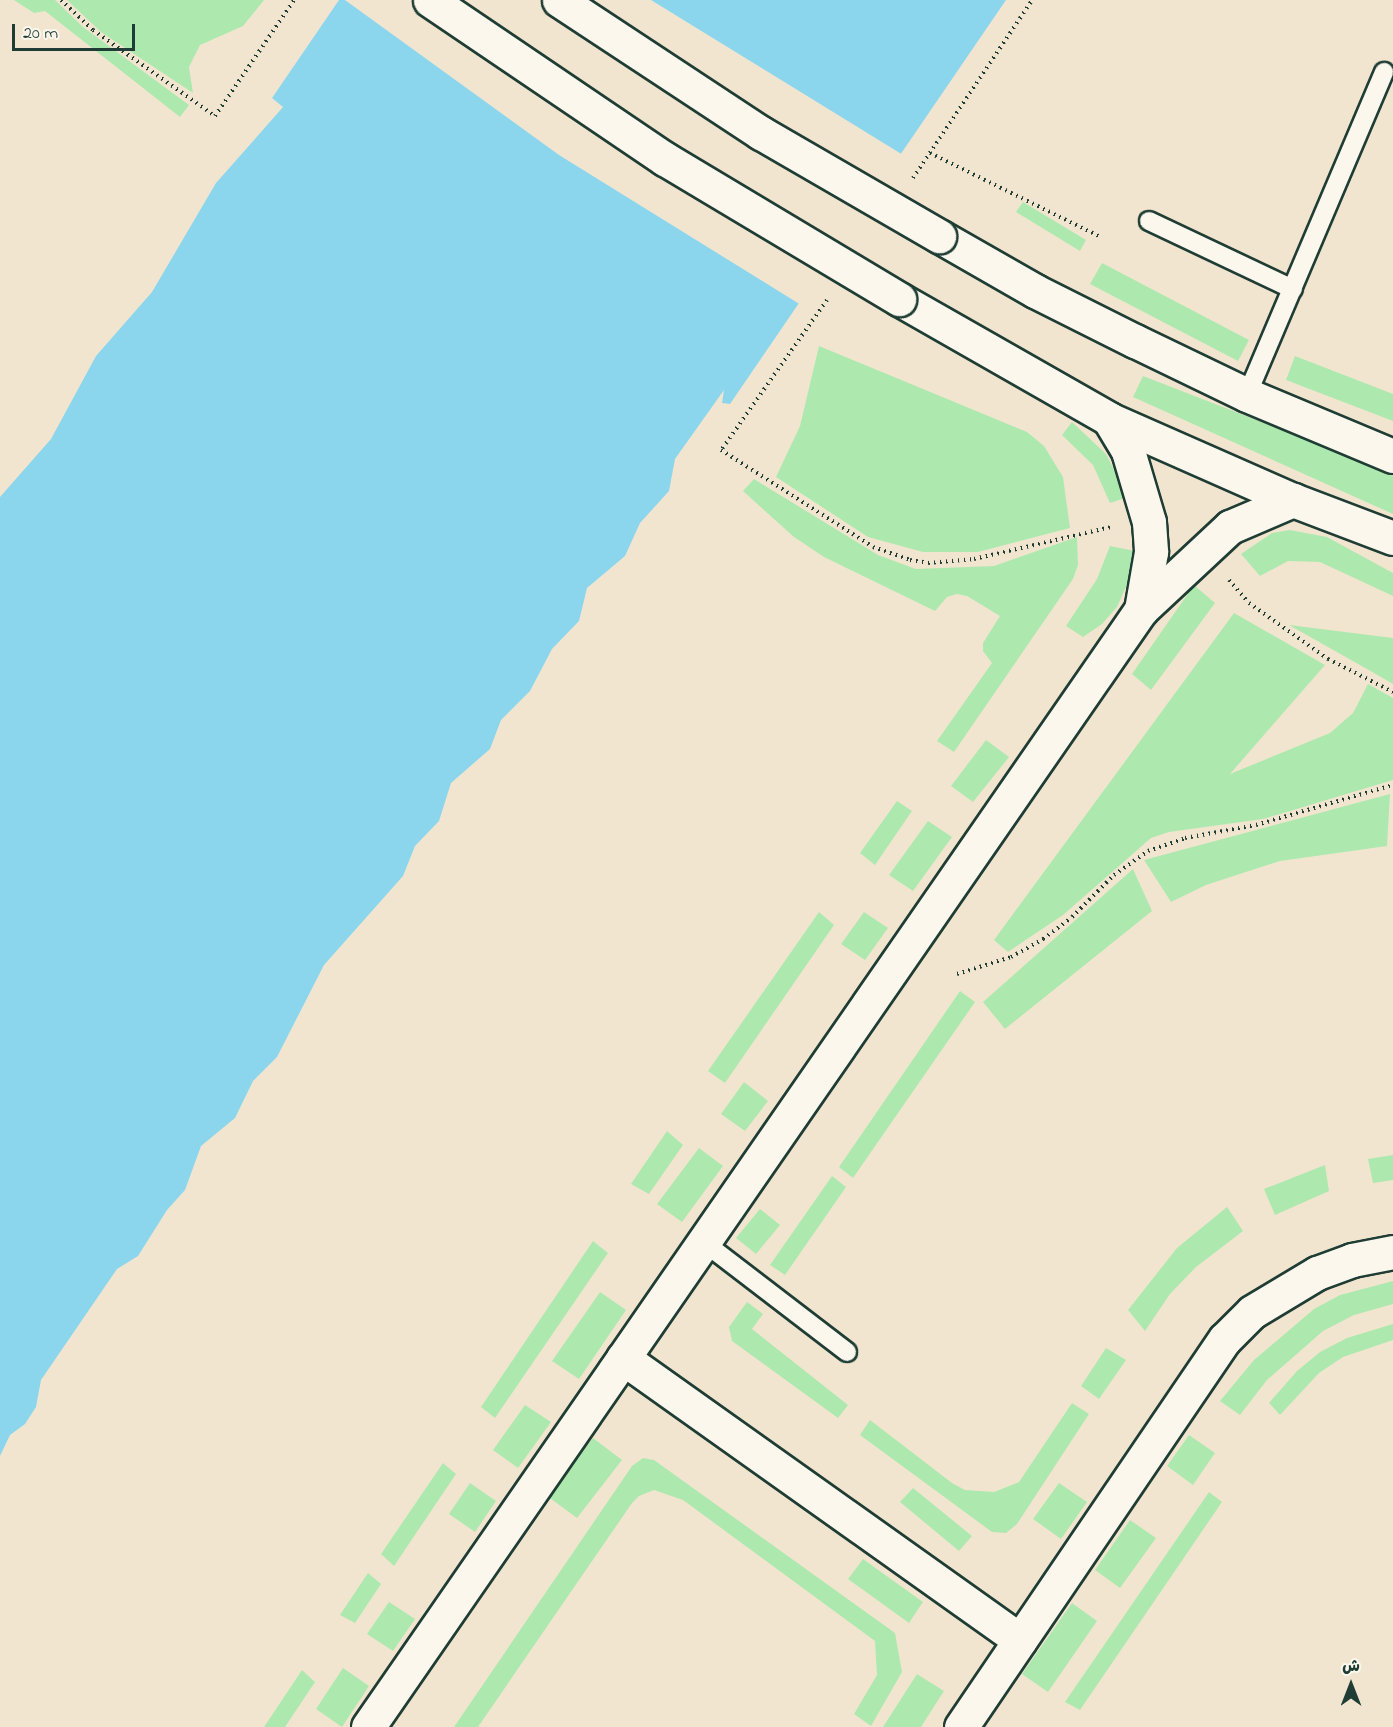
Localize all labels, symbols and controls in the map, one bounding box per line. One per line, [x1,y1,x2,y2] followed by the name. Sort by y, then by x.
[15,12,138,50] scale bar
[23,21,58,47] text: 20 m
[1321,1655,1381,1715] north arrow
[1342,1655,1360,1679] text: ش

